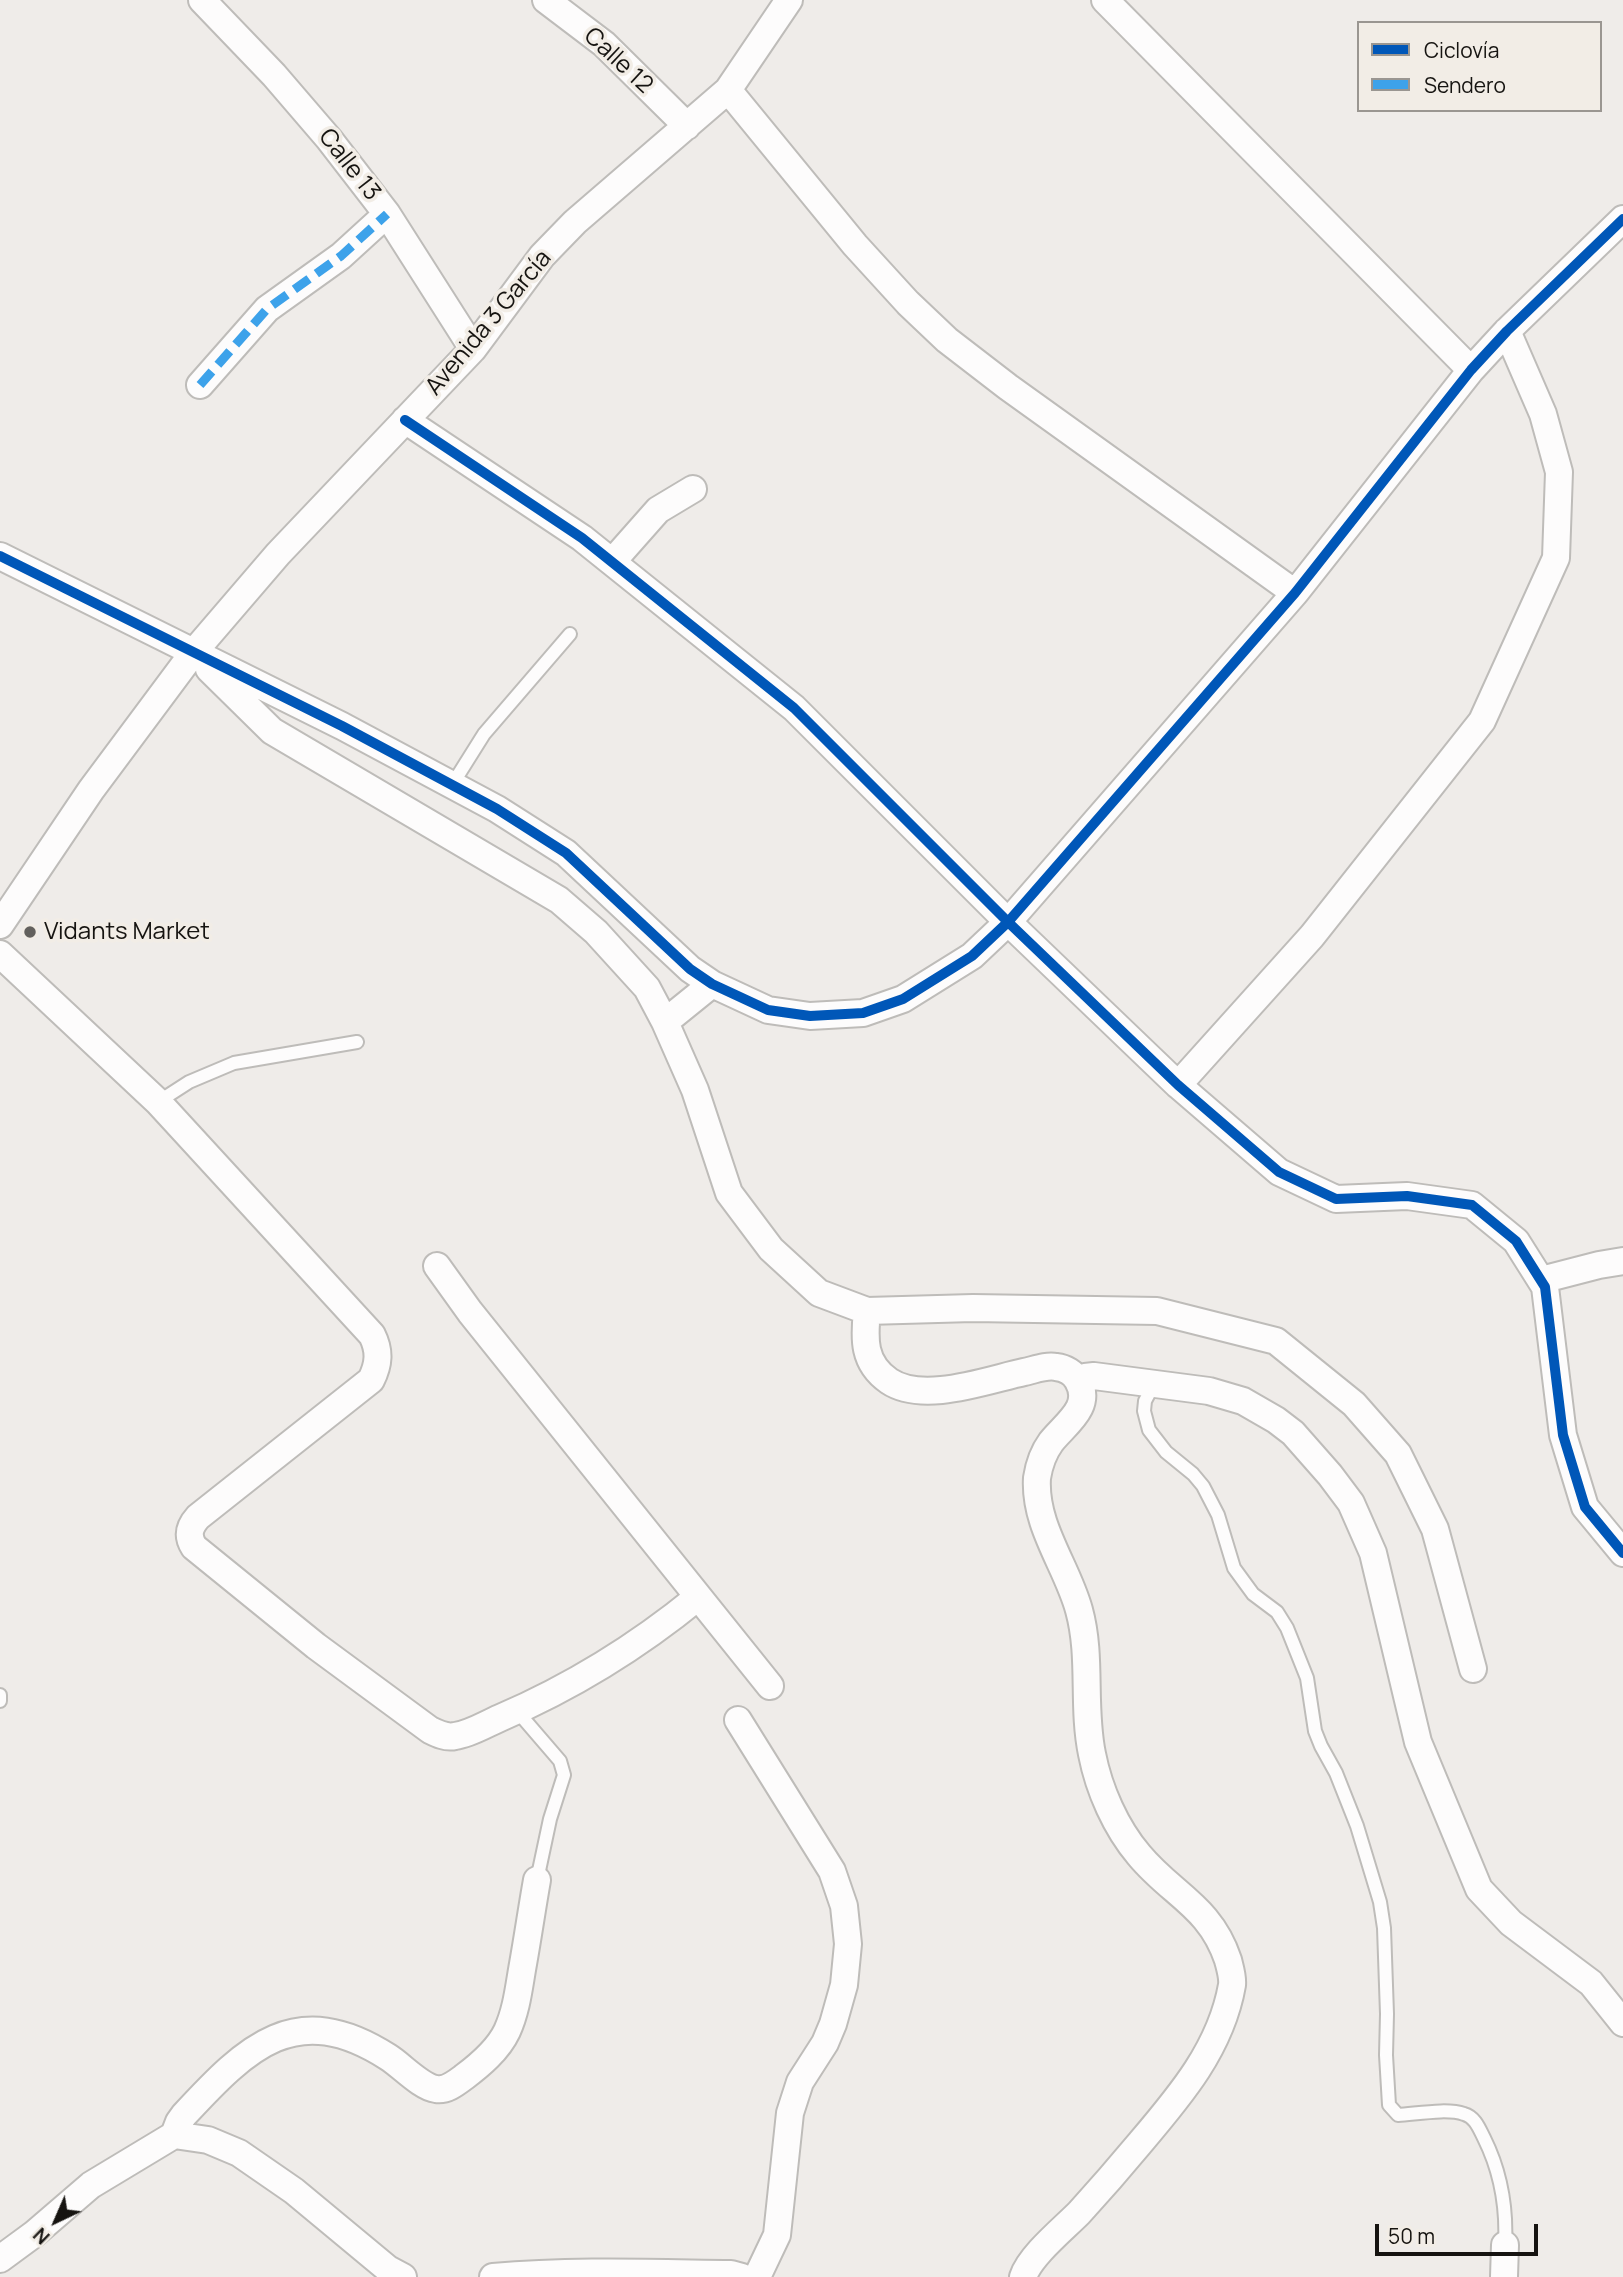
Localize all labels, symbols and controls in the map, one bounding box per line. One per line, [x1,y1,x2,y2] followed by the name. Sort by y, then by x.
[1357,21,1602,112] legend
[578,22,658,100] street label: Calle 12
[1424,36,1499,64] text: Ciclovía
[1424,71,1506,99] text: Sendero
[312,123,386,207] street label: Calle 13
[420,245,558,401] street label: Avenida 3 García
[44,918,210,946] place label: Vidants Market
[22,924,38,940] marker: Vidants Market
[21,2186,91,2256] north arrow
[1378,2210,1541,2254] scale bar
[27,2222,55,2250] text: N
[1388,2222,1435,2250] text: 50 m

